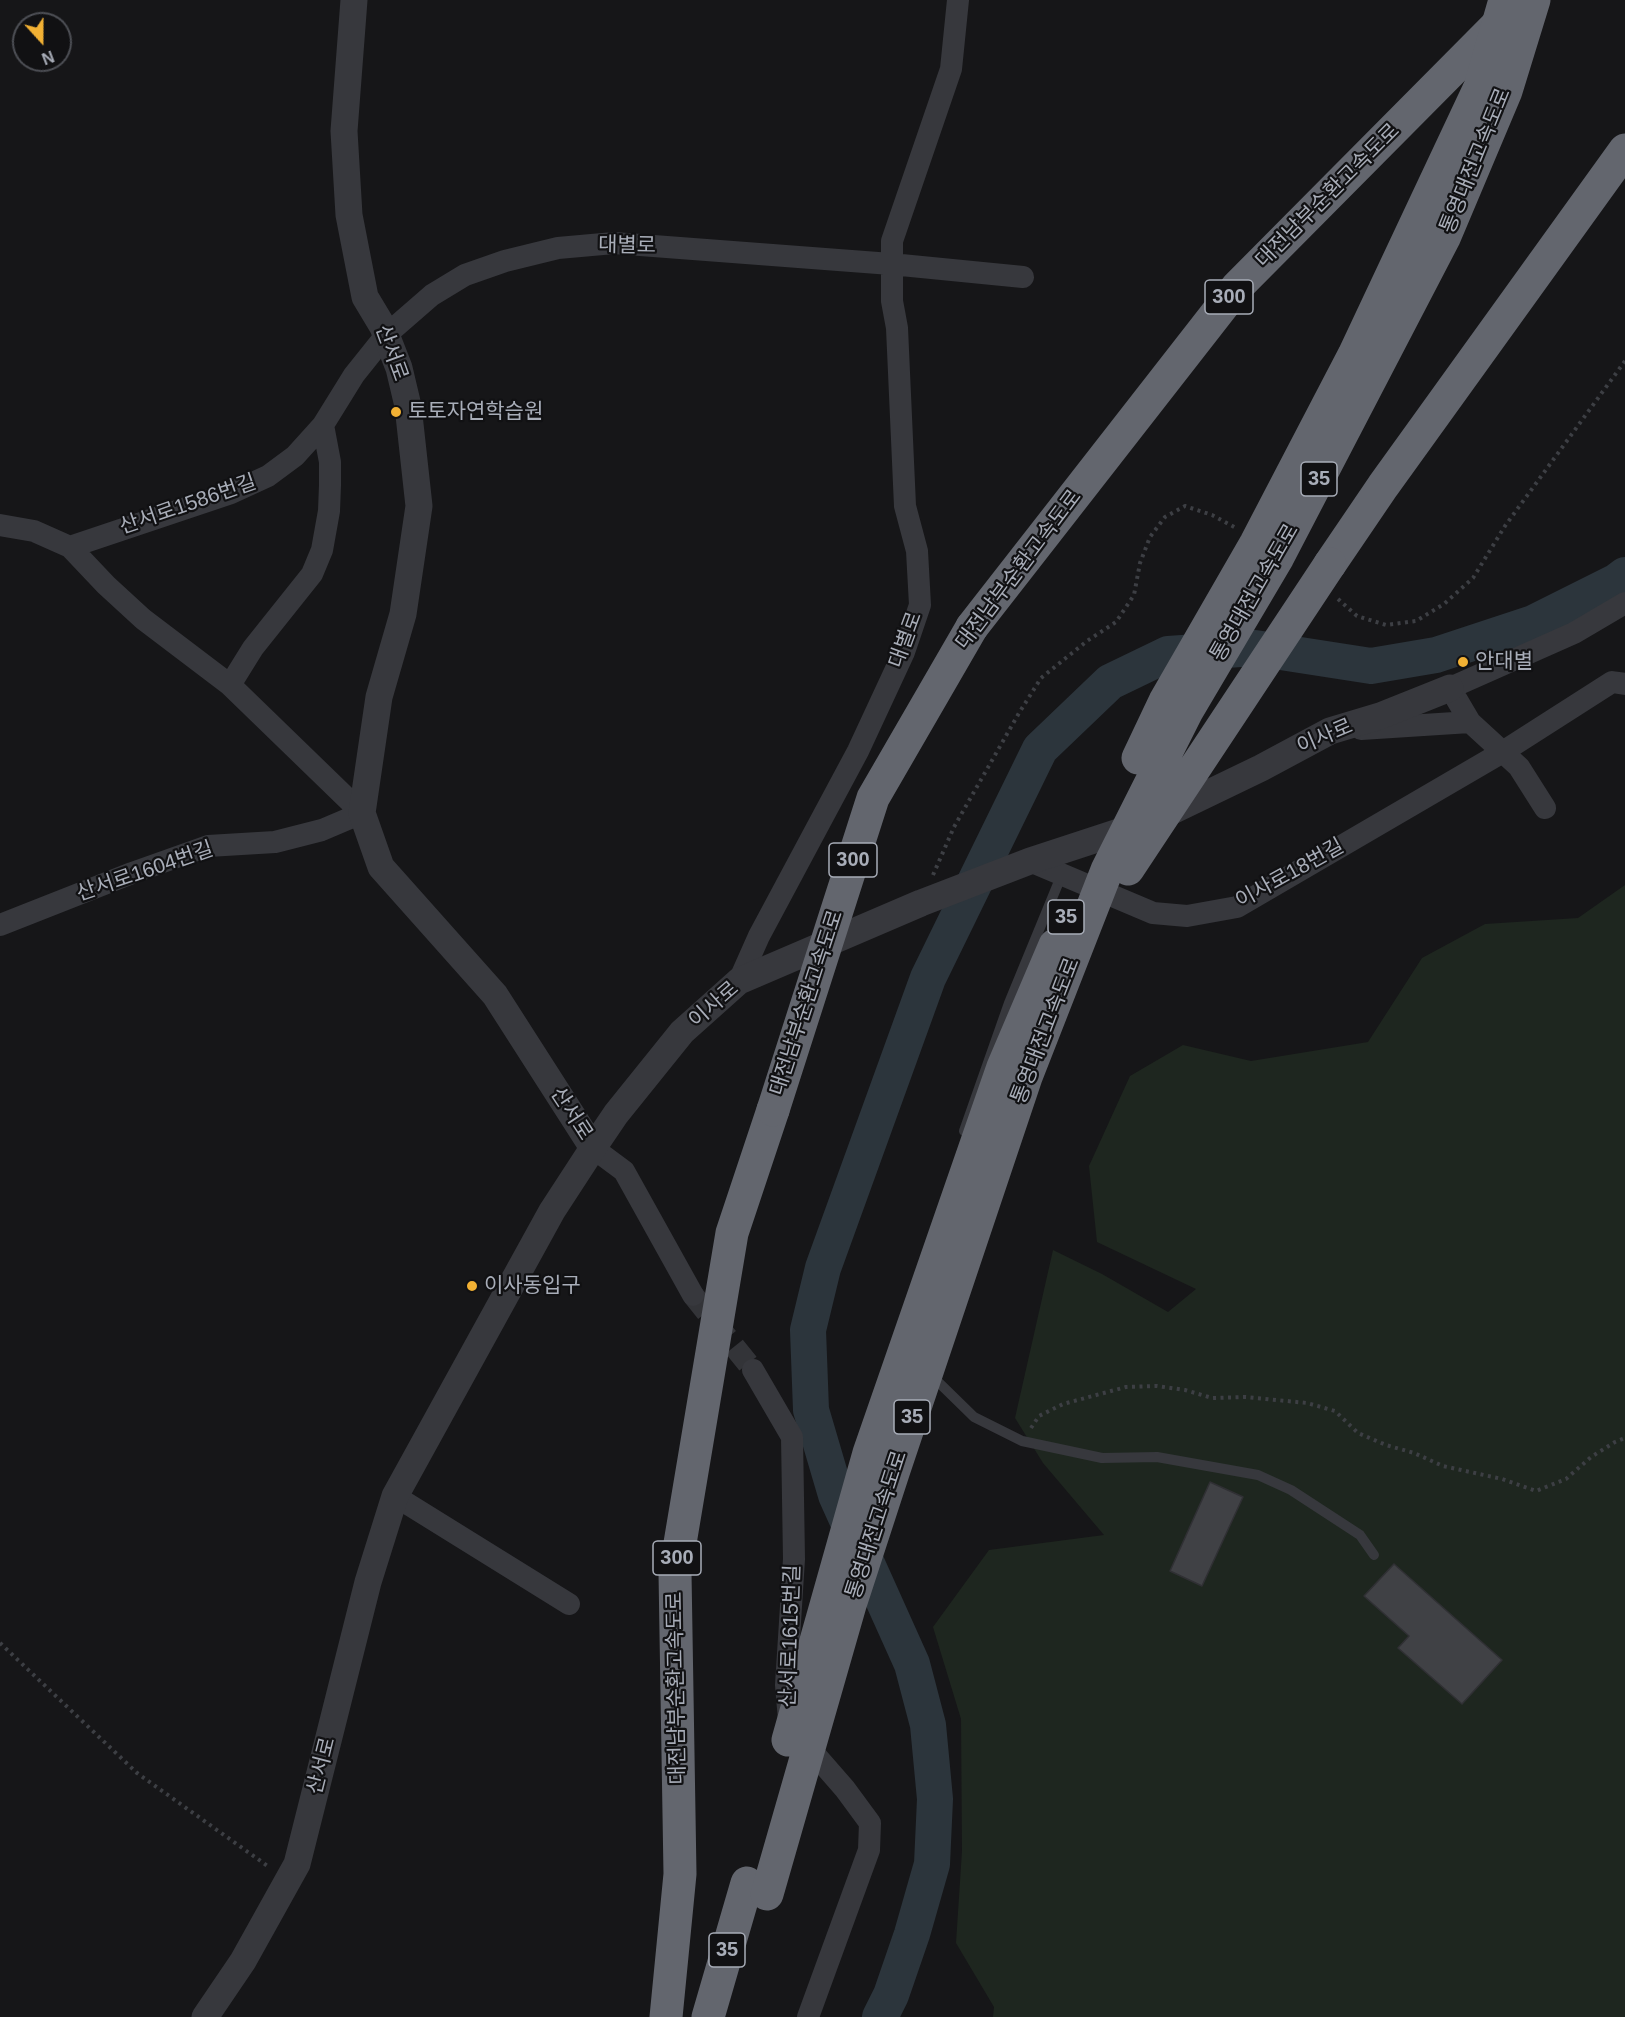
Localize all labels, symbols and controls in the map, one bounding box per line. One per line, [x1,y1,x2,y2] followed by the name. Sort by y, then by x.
[12,12,72,72] north arrow
[39,47,56,67] text: N
[1435,85,1517,237] street label: 통영대전고속도로
[1251,119,1405,273] street label: 대전남부순환고속도로
[598,233,656,259] street label: 대별로
[1205,280,1253,314] road number: 300
[369,321,413,385] street label: 산서로
[408,399,543,425] place label: 토토자연학습원
[389,405,403,419] marker: 토토자연학습원
[1301,462,1337,496] road number: 35
[116,470,260,540] street label: 산서로1586번길
[951,485,1087,655] street label: 대전남부순환고속도로
[1205,520,1305,666] street label: 통영대전고속도로
[884,608,928,672] street label: 대별로
[1475,649,1533,675] place label: 안대별
[1456,655,1470,669] marker: 안대별
[1293,714,1357,760] street label: 이사로
[1231,834,1349,914] street label: 이사로18번길
[73,837,217,907] street label: 산서로1604번길
[829,843,877,877] road number: 300
[1048,900,1084,934] road number: 35
[765,907,849,1099] street label: 대전남부순환고속도로
[1007,954,1085,1108] street label: 통영대전고속도로
[684,976,744,1034] street label: 이사로
[545,1083,597,1145] street label: 산서로
[484,1273,581,1299] place label: 이사동입구
[465,1279,479,1293] marker: 이사동입구
[894,1400,930,1434] road number: 35
[841,1448,913,1602] street label: 통영대전고속도로
[653,1541,701,1575] road number: 300
[776,1564,806,1708] street label: 산서로1615번길
[663,1591,691,1785] street label: 대전남부순환고속도로
[303,1735,341,1797] street label: 산서로
[709,1933,745,1967] road number: 35

